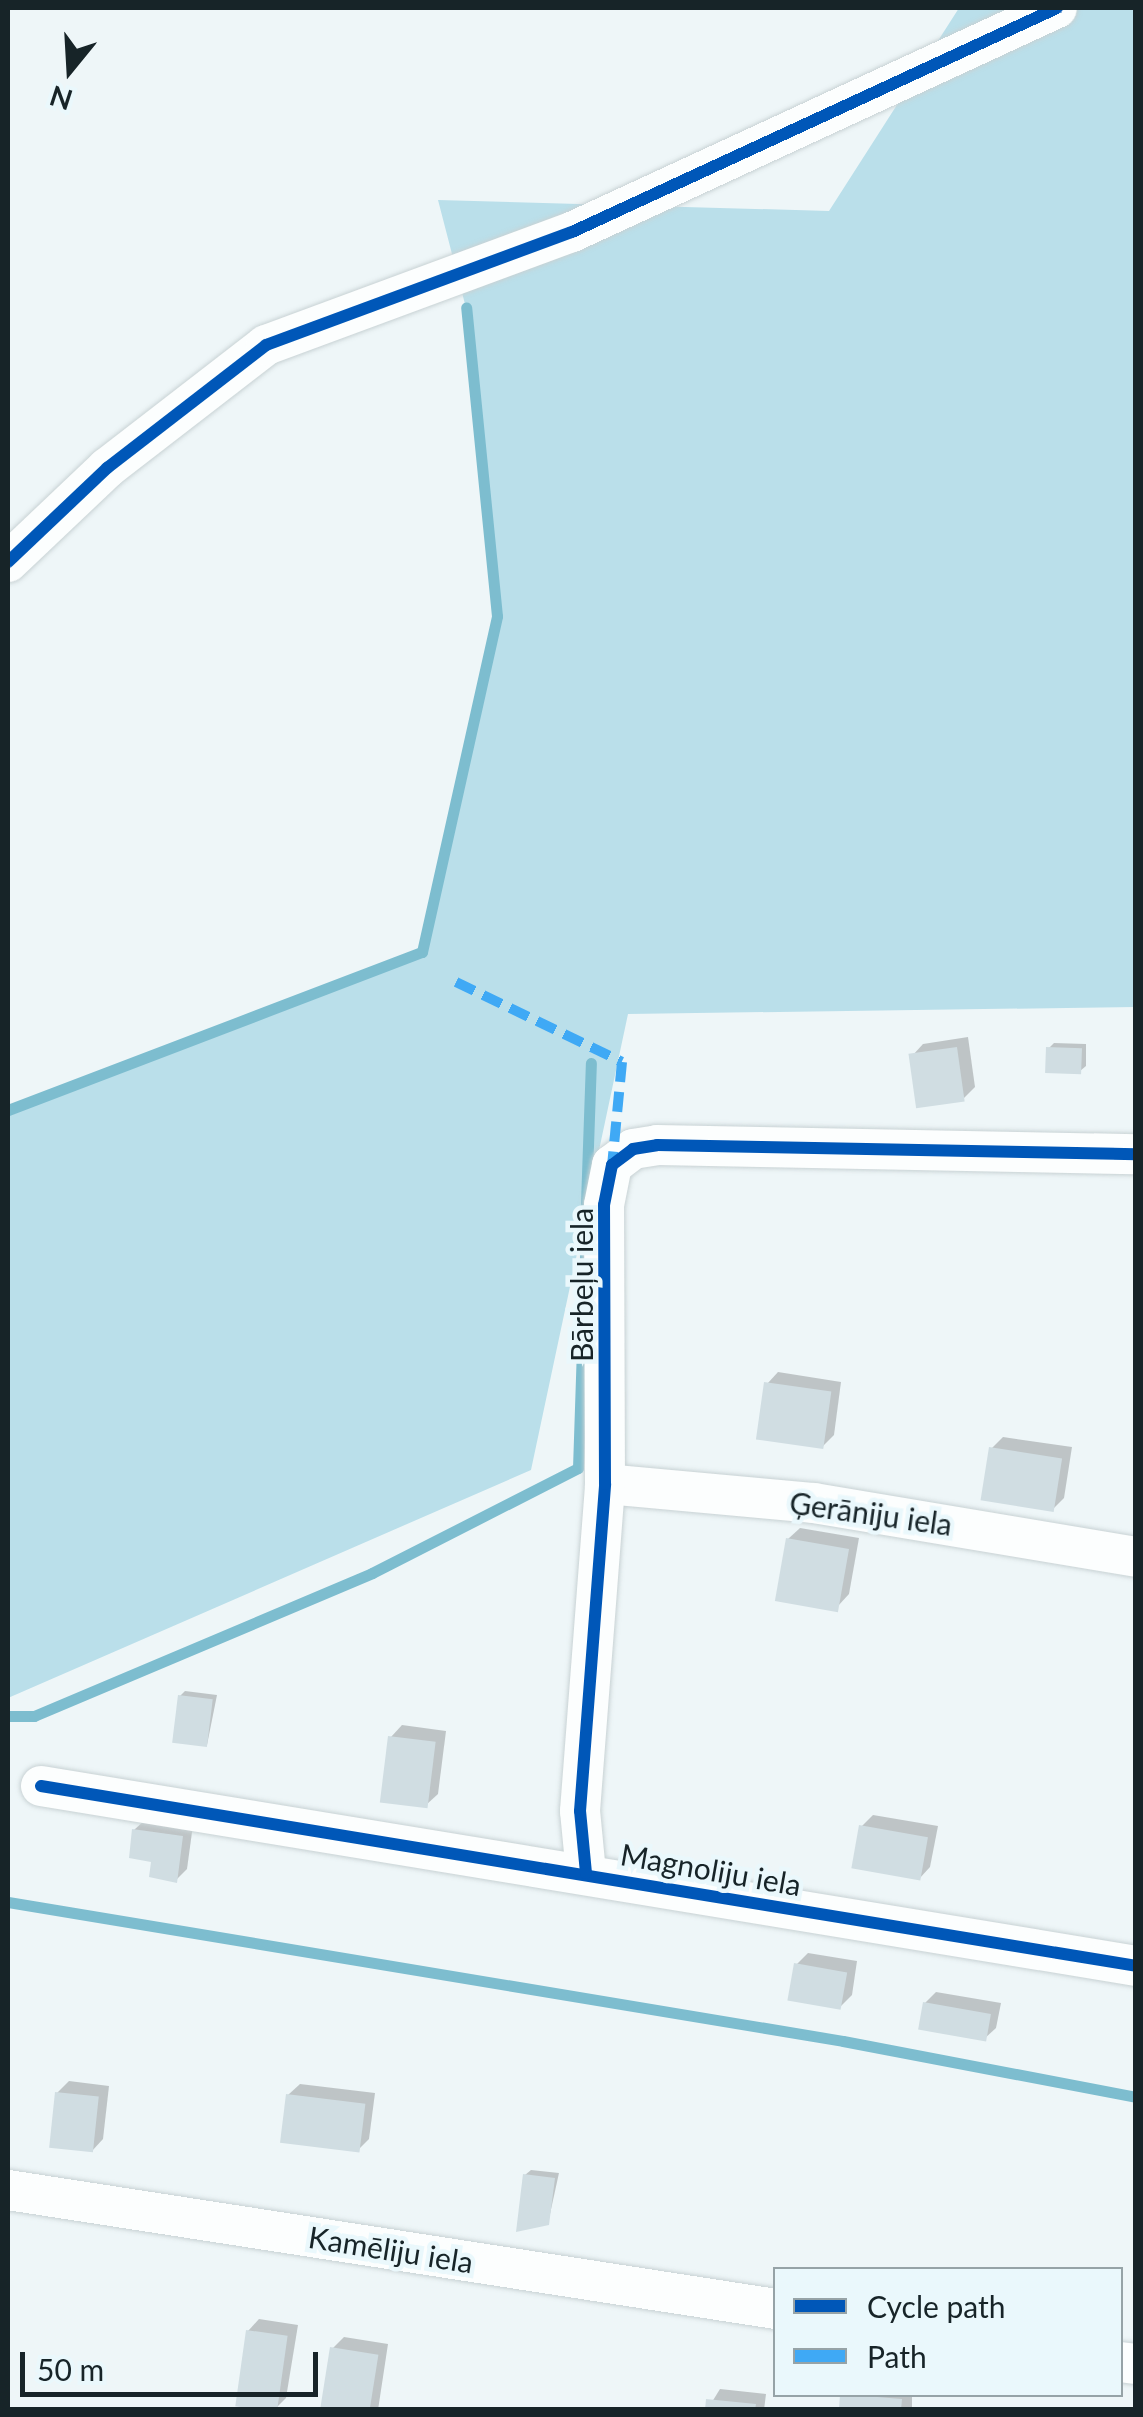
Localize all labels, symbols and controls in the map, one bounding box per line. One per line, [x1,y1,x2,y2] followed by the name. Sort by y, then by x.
[20,20,120,120] north arrow
[45,79,76,118] text: N
[563,1208,599,1362] street label: Bārbeļu iela
[787,1484,955,1542] street label: Ģerāniju iela
[618,1835,804,1903] street label: Magnoliju iela
[306,2218,476,2280] street label: Kamēliju iela
[773,2267,1123,2397] legend
[867,2288,1006,2324] text: Cycle path
[25,2332,322,2394] scale bar
[867,2338,927,2374] text: Path
[37,2351,104,2387] text: 50 m

